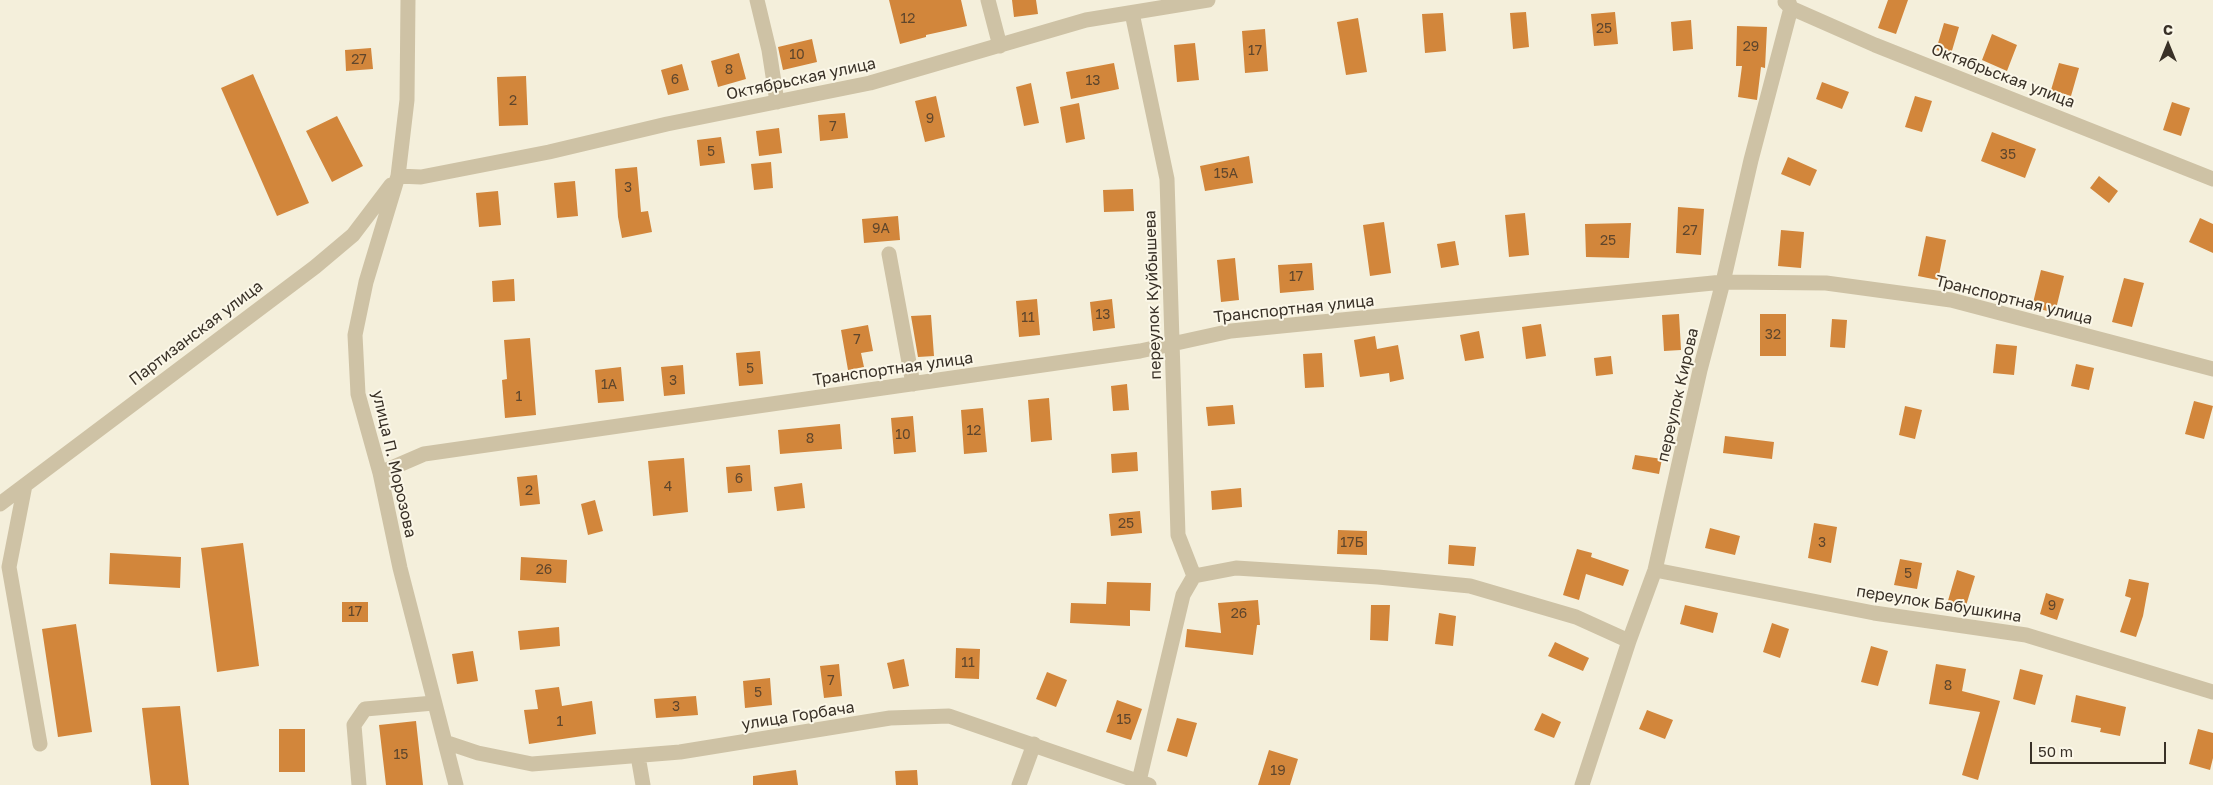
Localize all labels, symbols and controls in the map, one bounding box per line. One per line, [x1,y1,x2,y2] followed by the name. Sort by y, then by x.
[901,11,915,27] house number: 12
[2143,20,2193,70] north arrow
[1596,21,1612,37] house number: 25
[2163,21,2173,38] text: С
[1743,39,1759,55] house number: 29
[1928,40,2078,112] street label: Октябрьская улица
[1248,43,1262,59] house number: 17
[789,47,805,63] house number: 10
[351,52,367,68] house number: 27
[724,54,878,104] street label: Октябрьская улица
[725,62,733,78] house number: 8
[671,72,679,88] house number: 6
[1086,73,1100,89] house number: 13
[509,93,517,109] house number: 2
[926,111,934,127] house number: 9
[829,119,837,135] house number: 7
[707,144,715,160] house number: 5
[2000,147,2016,163] house number: 35
[1214,166,1238,182] house number: 15А
[624,180,632,196] house number: 3
[1140,210,1166,380] street label: переулок Куйбышева
[872,221,890,237] house number: 9А
[1682,223,1698,239] house number: 27
[1600,233,1616,249] house number: 25
[1289,269,1303,285] house number: 17
[1933,271,2095,329] street label: Транспортная улица
[125,276,267,390] street label: Партизанская улица
[1213,291,1375,327] street label: Транспортная улица
[1096,307,1110,323] house number: 13
[1021,310,1035,326] house number: 11
[1653,326,1703,464] street label: переулок Кирова
[1765,327,1781,343] house number: 32
[853,332,861,348] house number: 7
[812,348,974,390] street label: Транспортная улица
[746,361,754,377] house number: 5
[669,373,677,389] house number: 3
[601,377,617,393] house number: 1А
[368,388,420,540] street label: улица П. Морозова
[516,389,522,405] house number: 1
[967,423,981,439] house number: 12
[895,427,911,443] house number: 10
[806,431,814,447] house number: 8
[735,471,743,487] house number: 6
[664,479,672,495] house number: 4
[525,483,533,499] house number: 2
[1118,516,1134,532] house number: 25
[1340,535,1364,551] house number: 17Б
[1818,535,1826,551] house number: 3
[536,562,552,578] house number: 26
[1904,566,1912,582] house number: 5
[1855,581,2023,627] street label: переулок Бабушкина
[2048,598,2056,614] house number: 9
[348,604,362,620] house number: 17
[1231,606,1247,622] house number: 26
[961,655,975,671] house number: 11
[827,673,835,689] house number: 7
[1944,678,1952,694] house number: 8
[754,685,762,701] house number: 5
[740,698,856,734] street label: улица Горбача
[672,699,680,715] house number: 3
[1117,712,1131,728] house number: 15
[557,714,563,730] house number: 1
[2033,732,2169,764] scale bar
[2038,742,2073,760] text: 50 m
[394,747,408,763] house number: 15
[1270,763,1286,779] house number: 19

